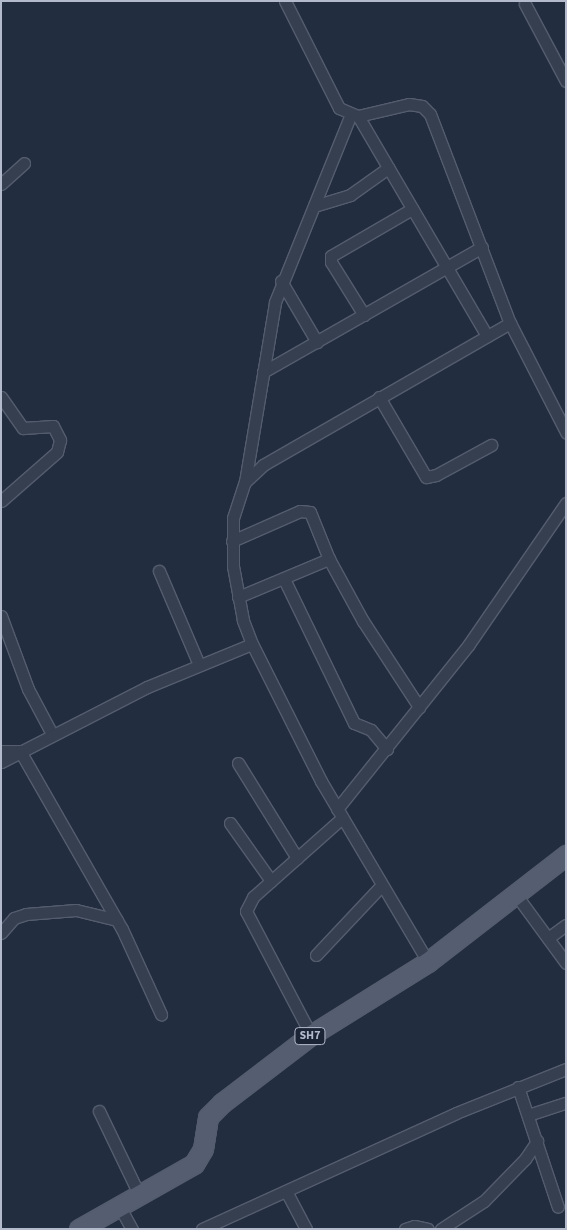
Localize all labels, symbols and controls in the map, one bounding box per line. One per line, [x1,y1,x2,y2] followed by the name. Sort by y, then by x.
[294,1026,326,1046] road number: SH7

